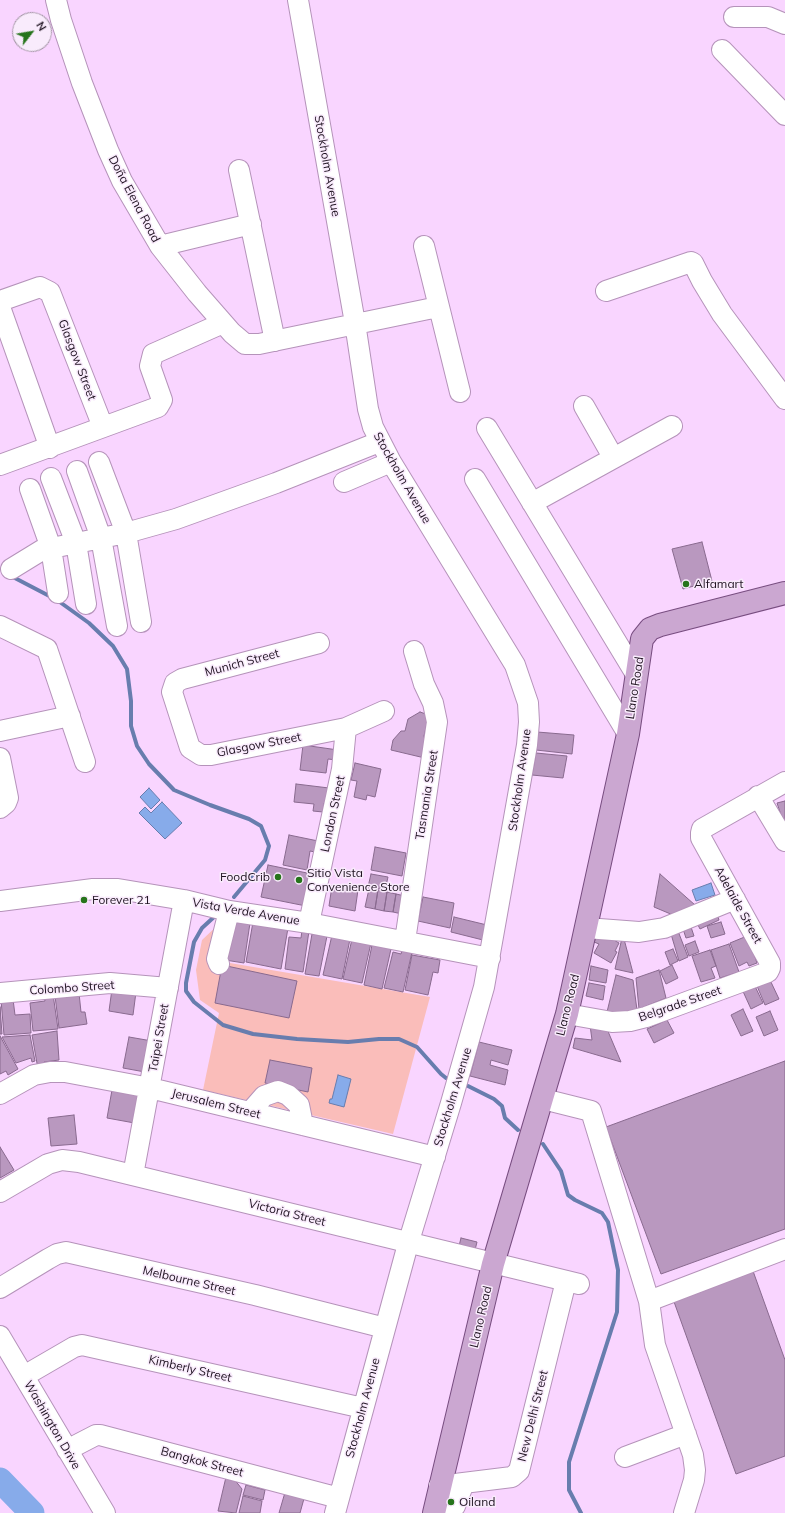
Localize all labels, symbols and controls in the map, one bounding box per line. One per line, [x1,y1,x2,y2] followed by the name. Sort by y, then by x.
[12,12,52,52] north arrow
[33,19,50,34] text: N
[311,114,343,218] street label: Stockholm Avenue
[105,153,163,245] street label: Doña Elena Road
[55,317,99,403] street label: Glasgow Street
[370,430,434,526] street label: Stockholm Avenue
[694,577,743,591] place label: Alfamart
[681,579,691,589] marker: Alfamart
[203,646,281,680] street label: Munich Street
[623,656,647,720] street label: Llano Road
[506,728,534,832] street label: Stockholm Avenue
[216,730,302,760] street label: Glasgow Street
[413,749,441,841] street label: Tasmania Street
[318,774,348,854] street label: London Street
[711,864,765,946] street label: Adelaide Street
[307,866,410,894] place label: Sitio Vista Convenience Store
[220,870,270,884] place label: FoodCrib
[273,872,283,882] marker: FoodCrib
[294,875,304,885] marker: Sitio Vista Convenience Store
[92,893,151,907] place label: Forever 21
[79,895,89,905] marker: Forever 21
[191,895,301,929] street label: Vista Verde Avenue
[553,973,583,1037] street label: Llano Road
[29,978,115,998] street label: Colombo Street
[637,983,723,1025] street label: Belgrade Street
[146,1003,172,1073] street label: Taipei Street
[431,1046,475,1148] street label: Stockholm Avenue
[170,1086,262,1122] street label: Jerusalem Street
[247,1196,327,1230] street label: Victoria Street
[141,1263,237,1299] street label: Melbourne Street
[467,1285,495,1349] street label: Llano Road
[147,1352,233,1386] street label: Kimberly Street
[343,1357,383,1459] street label: Stockholm Avenue
[515,1369,551,1463] street label: New Delhi Street
[21,1378,83,1472] street label: Washington Drive
[159,1444,245,1480] street label: Bangkok Street
[459,1495,495,1509] place label: Oiland
[446,1497,456,1507] marker: Oiland

